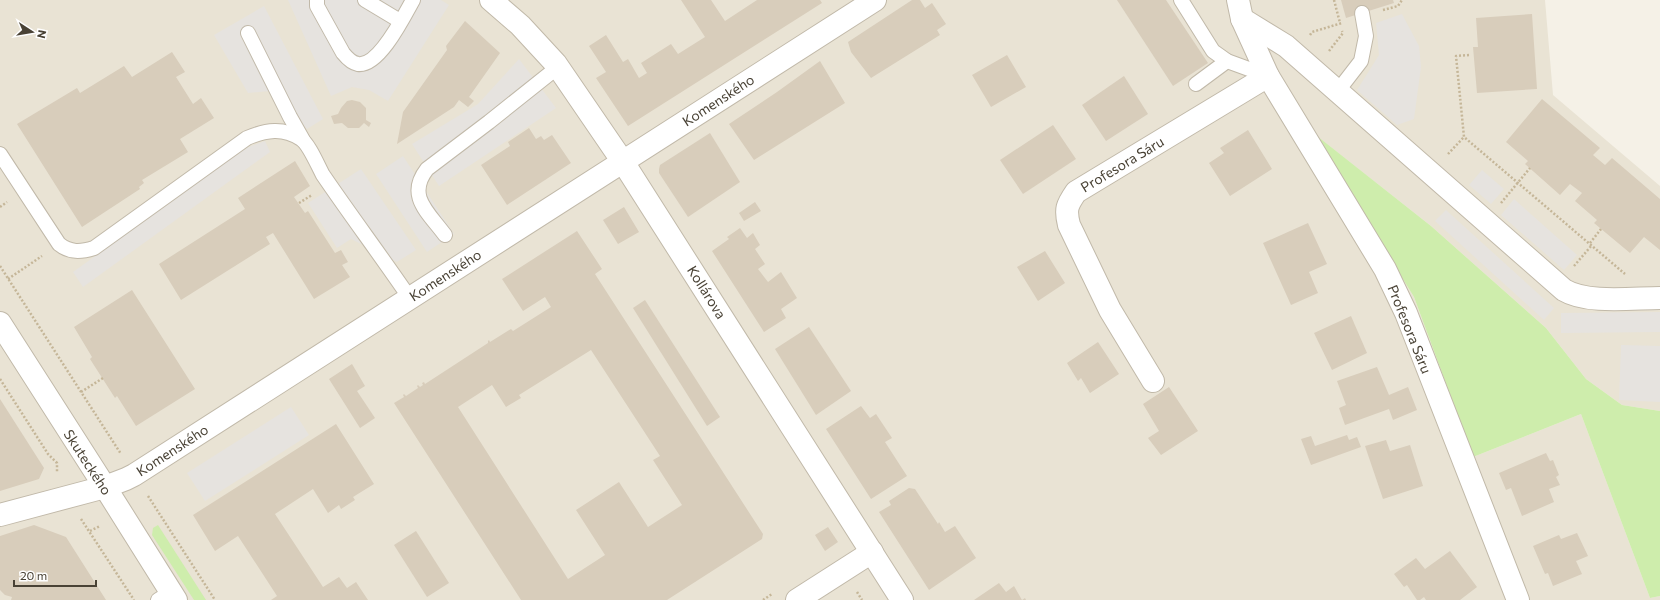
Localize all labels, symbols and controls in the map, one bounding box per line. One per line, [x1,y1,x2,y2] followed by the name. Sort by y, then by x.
[12,12,52,52] north arrow
[35,29,49,40] text: N
[679,70,757,130] street label: Komenského
[1077,132,1167,196] street label: Profesora Sáru
[406,245,484,305] street label: Komenského
[684,262,730,322] street label: Kollárova
[1385,282,1435,376] street label: Profesora Sáru
[133,420,211,480] street label: Komenského
[61,426,115,498] street label: Skuteckého
[14,562,96,588] scale bar
[20,568,47,582] text: 20 m

